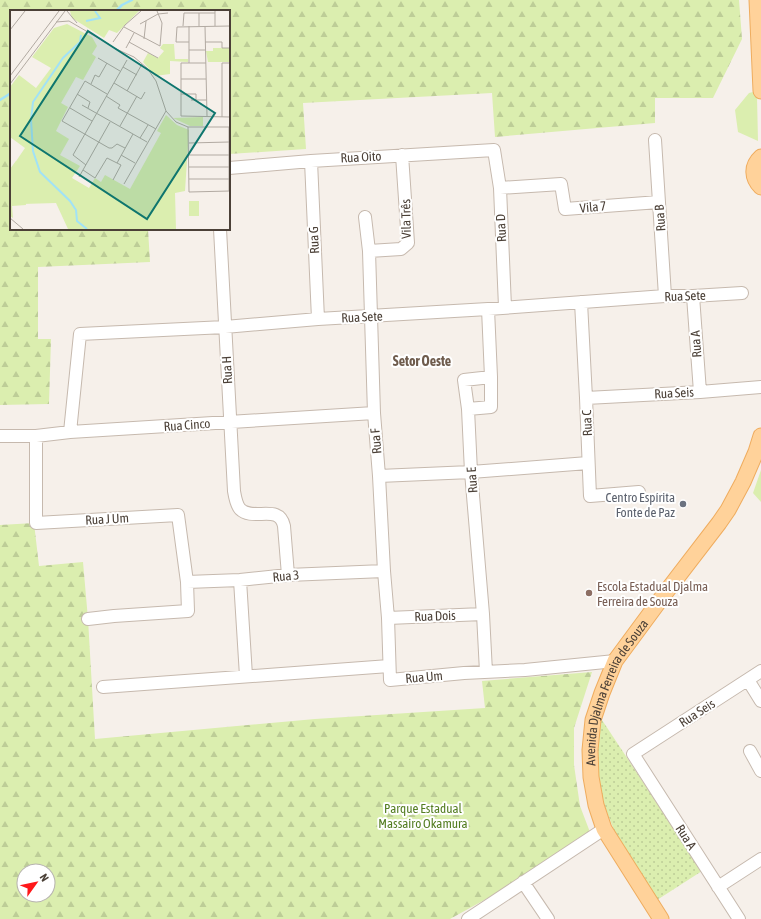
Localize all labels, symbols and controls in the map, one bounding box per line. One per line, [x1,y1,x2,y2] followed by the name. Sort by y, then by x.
[10,10,230,230] inset map
[340,148,382,166] street label: Rua Oito
[579,198,607,216] street label: Vila 7
[398,199,414,239] street label: Vila Três
[652,203,668,232] street label: Rua B
[493,214,509,242] street label: Rua D
[306,226,322,254] street label: Rua G
[664,288,706,304] street label: Rua Sete
[341,308,383,326] street label: Rua Sete
[688,329,704,358] street label: Rua A
[393,353,451,369] district label: Setor Oeste
[219,356,235,384] street label: Rua H
[654,384,695,402] street label: Rua Seis
[579,409,595,436] street label: Rua C
[163,416,211,434] street label: Rua Cinco
[367,427,385,455] street label: Rua F
[464,466,480,494] street label: Rua E
[606,490,675,520] place label: Centro Espírita Fonte de Paz
[678,499,688,509] marker: Centro Espírita Fonte de Paz
[85,510,129,528] street label: Rua J Um
[272,567,300,585] street label: Rua 3
[597,579,708,609] place label: Escola Estadual Djalma Ferreira de Souza
[584,588,594,598] marker: Escola Estadual Djalma Ferreira de Souza
[414,608,456,624] street label: Rua Dois
[582,616,651,766] street label: Avenida Djalma Ferreira de Souza
[405,668,443,686] street label: Rua Um
[676,696,718,730] street label: Rua Seis
[378,801,468,831] park label: Parque Estadual Massairo Okamura
[672,822,700,853] street label: Rua A
[16,863,56,903] north arrow
[38,872,51,884] text: N

